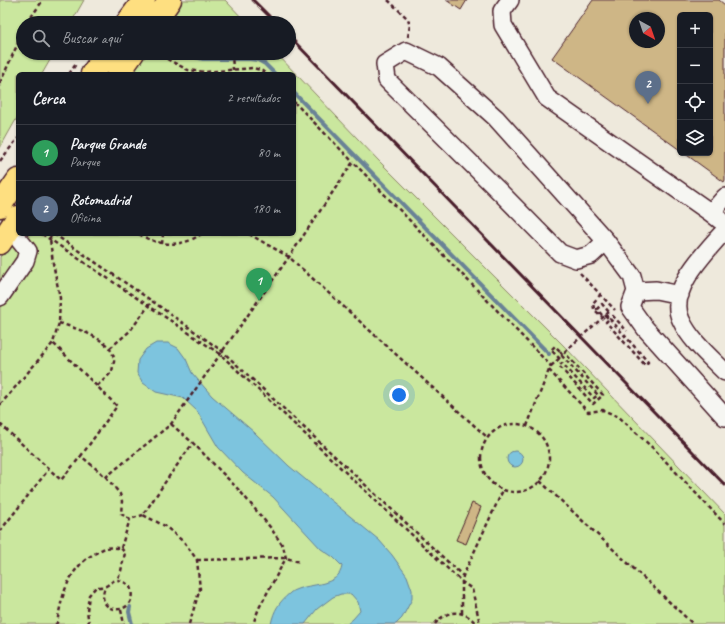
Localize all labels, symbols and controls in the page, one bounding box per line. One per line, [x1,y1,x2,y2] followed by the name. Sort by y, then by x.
[629,12,665,48] north arrow
[677,12,713,156] map controls
[677,12,713,48] button: +
[16,16,296,60] search box
[30,27,52,49] icon: search
[62,29,121,48] text: Buscar aquí
[677,48,713,84] button: −
[635,71,661,104] pin: 2
[677,84,713,120] button: locate
[32,88,65,109] text: Cerca
[227,90,280,106] text: 2 resultados
[677,120,713,156] button: layers
[70,135,146,154] text: Parque Grande
[42,145,48,161] text: 1
[258,145,280,161] text: 80 m
[70,154,100,170] text: Parque
[70,191,130,210] text: Rotomadrid
[42,201,48,217] text: 2
[252,201,280,217] text: 180 m
[70,210,101,226] text: Oficina
[246,268,272,301] pin: 1
[389,385,409,405] your location

